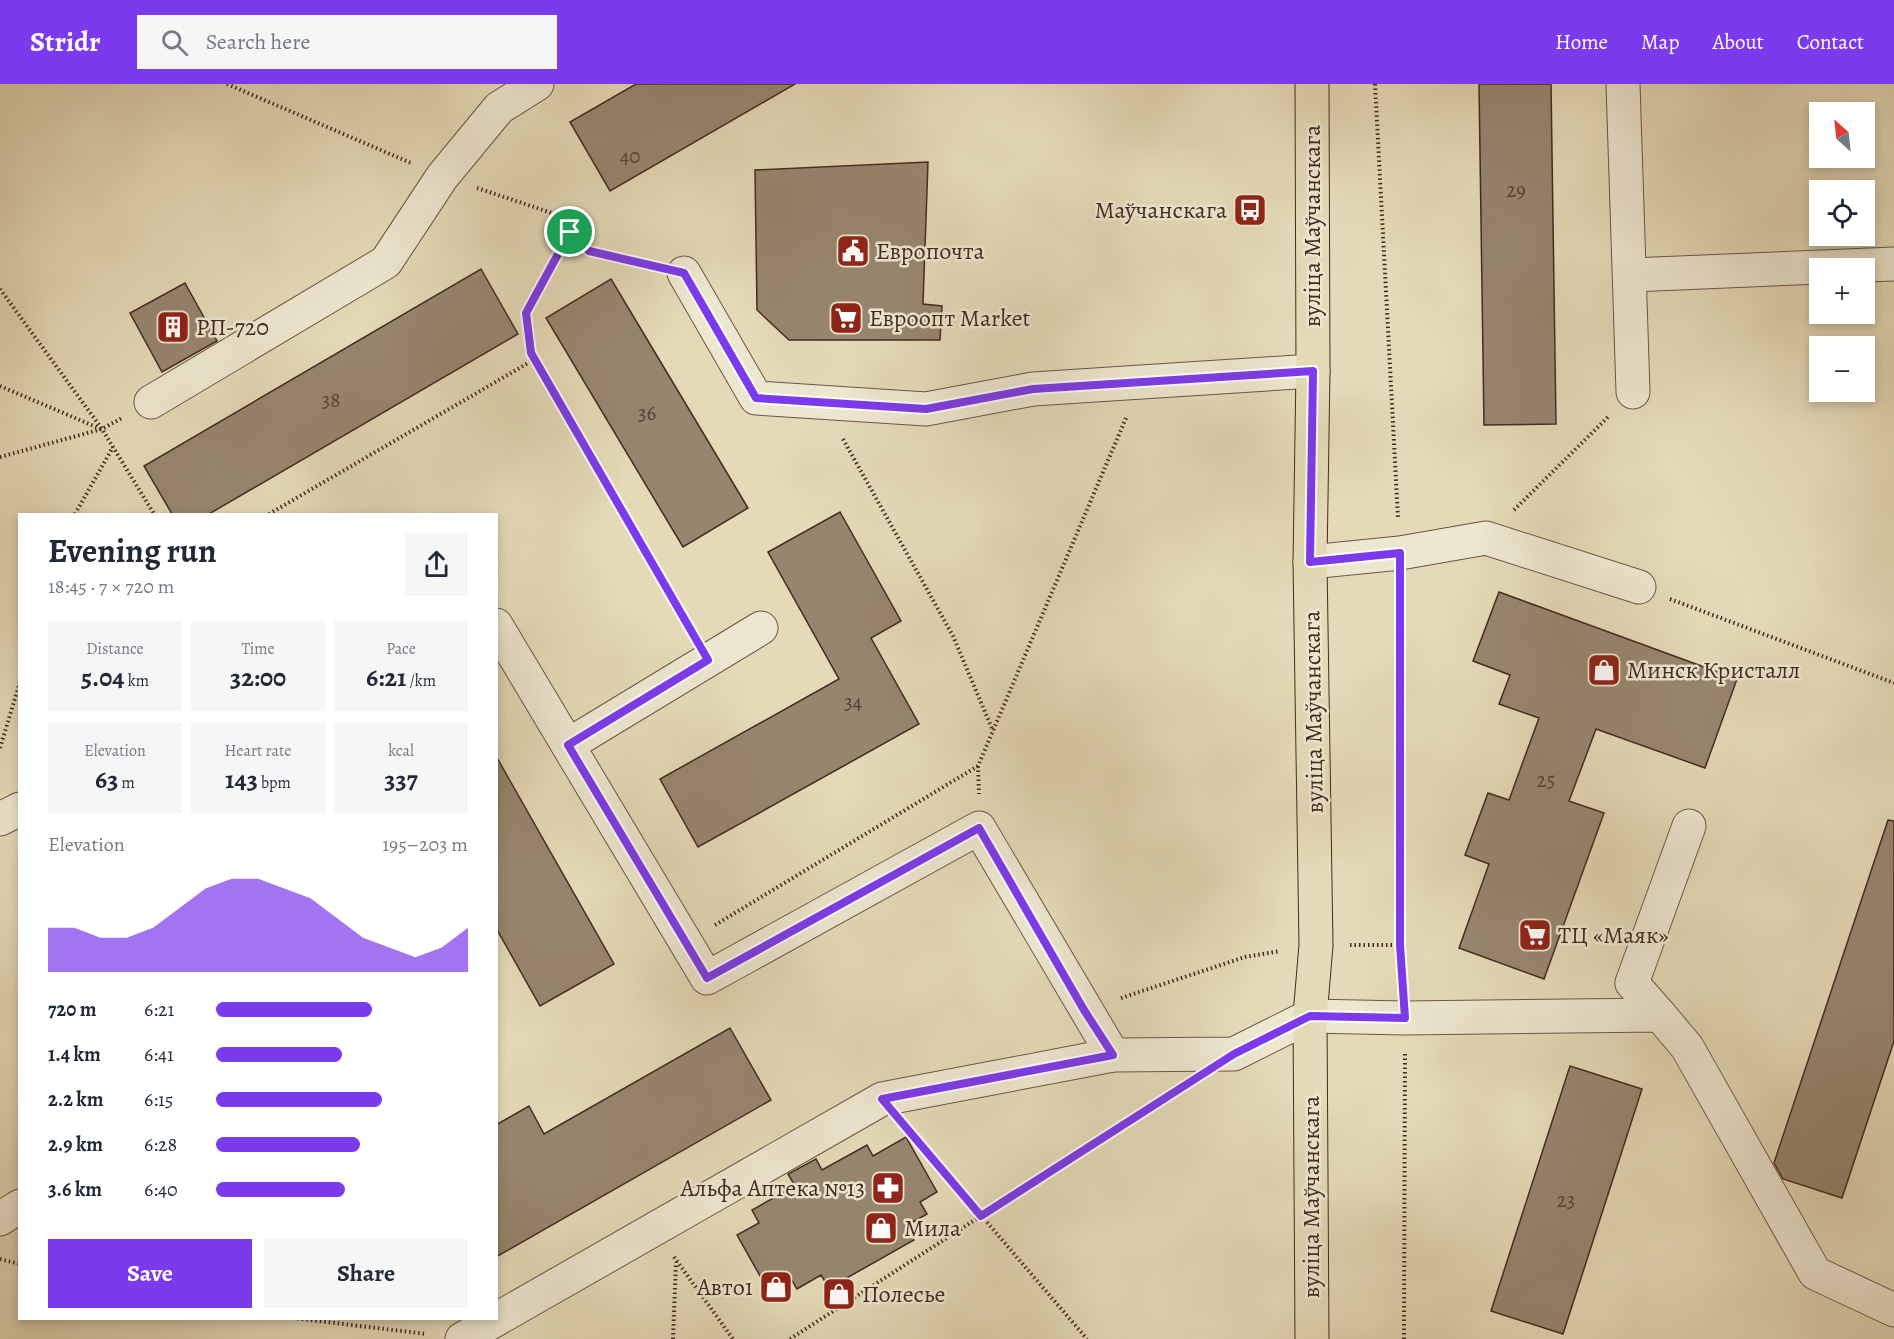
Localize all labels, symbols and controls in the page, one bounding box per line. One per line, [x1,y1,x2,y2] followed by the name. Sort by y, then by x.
[137,15,557,69] search box
[30,23,101,61] text: Stridr
[158,26,191,59] icon: search
[206,27,310,57] text: Search here
[1555,28,1608,56] text: Home
[1641,28,1679,56] text: Map
[1712,28,1764,56] text: About
[1797,28,1864,56] text: Contact
[1809,102,1875,168] north arrow
[1809,102,1875,402] map controls
[1296,125,1328,327] street label: вуліца Маўчанскага
[620,142,640,170] house number: 40
[1506,176,1526,204] house number: 29
[1809,180,1875,246] button: locate
[1232,192,1268,228] bus stop icon: Маўчанскага
[1094,194,1227,226] place label: Маўчанскага
[544,206,595,257] pin
[553,215,586,248] icon: arrive
[835,233,871,269] public building icon: Европочта
[876,235,985,267] place label: Европочта
[1809,258,1875,324] button: +
[828,300,864,336] supermarket icon: Евроопт Market
[869,302,1030,334] place label: Евроопт Market
[155,309,191,345] building icon: РП-720
[196,311,269,343] place label: РП-720
[1809,336,1875,402] button: −
[322,386,340,414] house number: 38
[638,399,657,427] house number: 36
[48,528,217,573] text: Evening run
[405,533,468,596] button: share
[48,573,174,600] text: 18:45 · 7 × 720 m
[1295,610,1331,814] street label: вуліца Маўчанскага
[86,638,144,660] text: Distance
[241,638,275,660] text: Time
[386,638,416,660] text: Pace
[1586,652,1622,688] shop icon: Минск Кристалл
[1627,654,1800,686] place label: Минск Кристалл
[81,660,125,695] text: 5.04
[230,660,286,695] text: 32:00
[366,660,406,695] text: 6:21
[125,670,149,692] text: km
[406,670,436,692] text: /km
[844,688,862,716] house number: 34
[84,740,146,762] text: Elevation
[225,740,291,762] text: Heart rate
[388,740,414,762] text: kcal
[95,762,118,797] text: 63
[225,762,258,797] text: 143
[384,762,418,797] text: 337
[1536,766,1556,794] house number: 25
[118,772,135,794] text: m
[258,772,291,794] text: bpm
[48,831,125,858] text: Elevation
[382,831,468,858] text: 195–203 m
[1517,917,1553,953] supermarket icon: ТЦ «Маяк»
[1558,919,1669,951] place label: ТЦ «Маяк»
[48,996,97,1023] text: 720 m
[144,996,174,1023] text: 6:21
[48,1041,101,1068] text: 1.4 km
[144,1041,174,1068] text: 6:41
[48,1086,103,1113] text: 2.2 km
[144,1086,173,1113] text: 6:15
[1295,1096,1327,1298] street label: вуліца Маўчанскага
[48,1131,103,1158] text: 2.9 km
[144,1131,177,1158] text: 6:28
[870,1170,906,1206] pharmacy icon: Альфа Аптека №13
[680,1172,865,1204] place label: Альфа Аптека №13
[48,1176,102,1203] text: 3.6 km
[144,1176,178,1203] text: 6:40
[1557,1186,1575,1214] house number: 23
[863,1210,899,1246] shop icon: Мила
[904,1212,961,1244] place label: Мила
[48,1239,252,1308] button: Save
[264,1239,468,1308] button: Share
[758,1269,794,1305] shop icon: Авто1
[696,1271,753,1303] place label: Авто1
[821,1276,857,1312] shop icon: Полесье
[862,1278,945,1310] place label: Полесье

